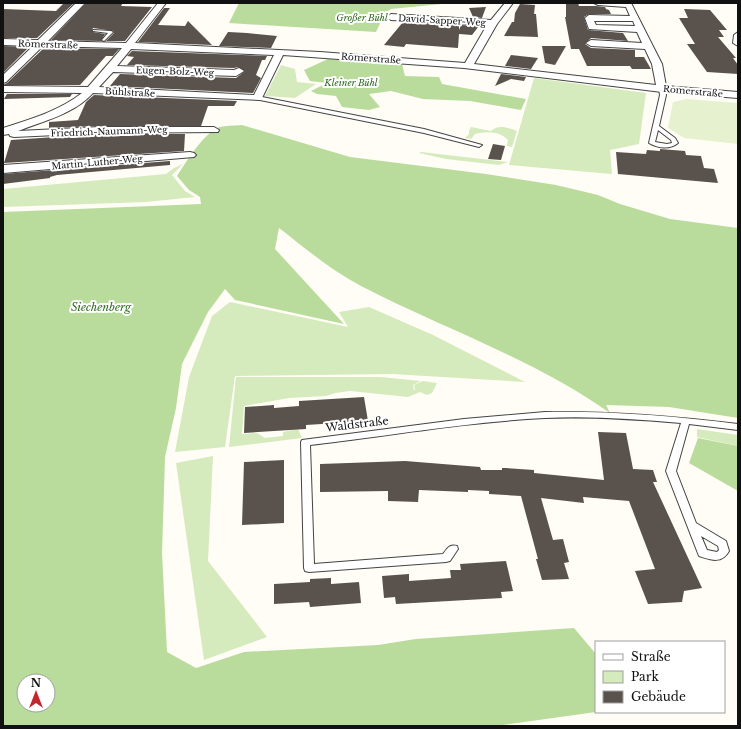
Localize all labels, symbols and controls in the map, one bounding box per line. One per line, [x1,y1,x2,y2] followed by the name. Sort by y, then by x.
[336,12,388,23] park label: Großer Bühl
[398,12,487,28] street label: David-Sapper-Weg
[18,37,78,51] street label: Römerstraße
[341,50,401,66] street label: Römerstraße
[136,64,215,78] street label: Eugen-Bolz-Weg
[323,77,378,88] park label: Kleiner Bühl
[663,83,723,99] street label: Römerstraße
[105,85,155,99] street label: Bühlstraße
[50,123,168,139] street label: Friedrich-Naumann-Weg
[51,152,144,171] street label: Martin-Luther-Weg
[71,300,132,314] park label: Siechenberg
[324,413,389,435] street label: Waldstraße
[595,641,725,713] legend
[631,649,671,664] text: Straße
[631,669,659,684] text: Park
[16,673,56,713] north arrow
[31,676,42,690] text: N
[631,689,686,704] text: Gebäude

